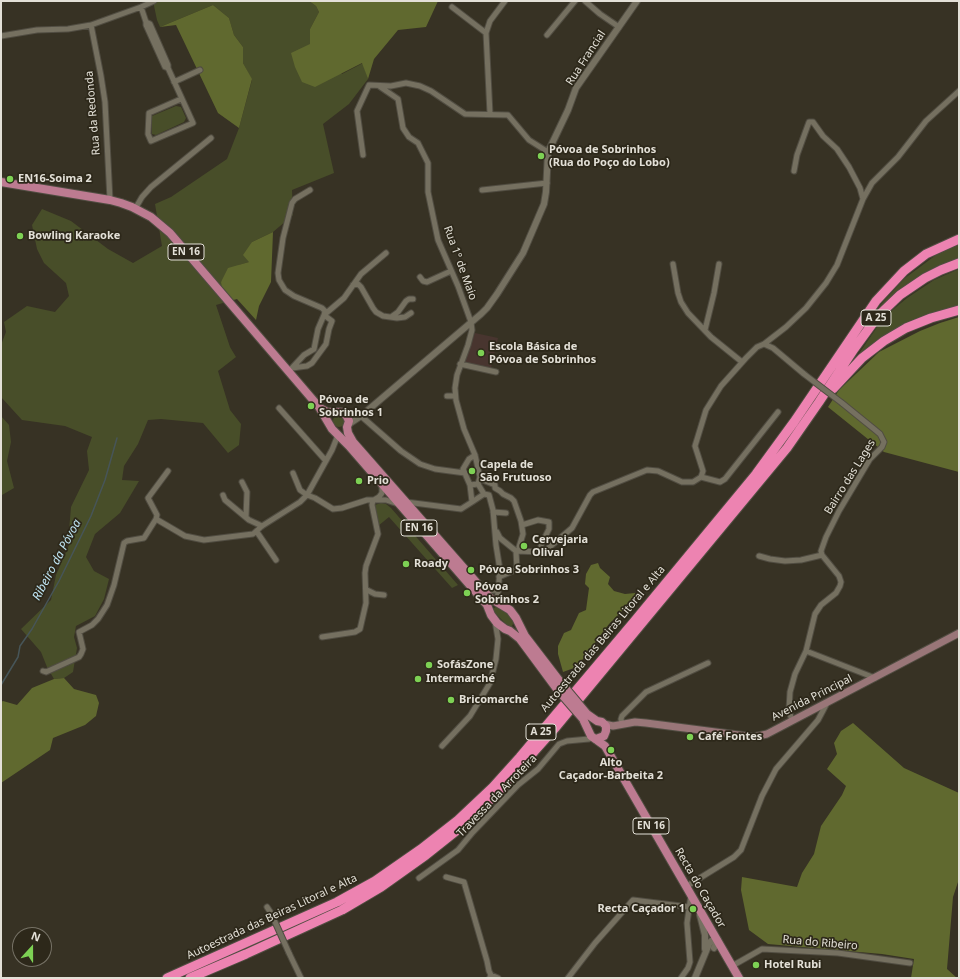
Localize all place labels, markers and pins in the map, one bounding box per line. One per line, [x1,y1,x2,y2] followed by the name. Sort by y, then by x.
[549,143,670,169] place label: Póvoa de Sobrinhos (Rua do Poço do Lobo)
[536,151,546,161] marker: Póvoa de Sobrinhos (Rua do Poço do Lobo)
[18,172,92,186] place label: EN16-Soima 2
[5,174,15,184] marker: EN16-Soima 2
[28,229,120,243] place label: Bowling Karaoke
[15,231,25,241] marker: Bowling Karaoke
[489,340,596,366] place label: Escola Básica de Póvoa de Sobrinhos
[476,348,486,358] marker: Escola Básica de Póvoa de Sobrinhos
[319,393,383,419] place label: Póvoa de Sobrinhos 1
[306,401,316,411] marker: Póvoa de Sobrinhos 1
[480,458,552,484] place label: Capela de São Frutuoso
[467,466,477,476] marker: Capela de São Frutuoso
[367,474,389,488] place label: Prio
[354,476,364,486] marker: Prio
[532,533,588,559] place label: Cervejaria Olival
[519,541,529,551] marker: Cervejaria Olival
[414,557,448,571] place label: Roady
[401,559,411,569] marker: Roady
[479,563,579,577] place label: Póvoa Sobrinhos 3
[466,565,476,575] marker: Póvoa Sobrinhos 3
[475,580,539,606] place label: Póvoa Sobrinhos 2
[462,588,472,598] marker: Póvoa Sobrinhos 2
[437,658,493,672] place label: SofásZone
[424,660,434,670] marker: SofásZone
[426,672,495,686] place label: Intermarché
[413,674,423,684] marker: Intermarché
[459,693,528,707] place label: Bricomarché
[446,695,456,705] marker: Bricomarché
[698,730,762,744] place label: Café Fontes
[685,732,695,742] marker: Café Fontes
[606,745,616,755] marker: Alto Caçador-Barbeita 2
[559,756,663,782] place label: Alto Caçador-Barbeita 2
[598,902,685,916] place label: Recta Caçador 1
[688,904,698,914] marker: Recta Caçador 1
[764,958,821,972] place label: Hotel Rubi
[751,960,761,970] marker: Hotel Rubi

